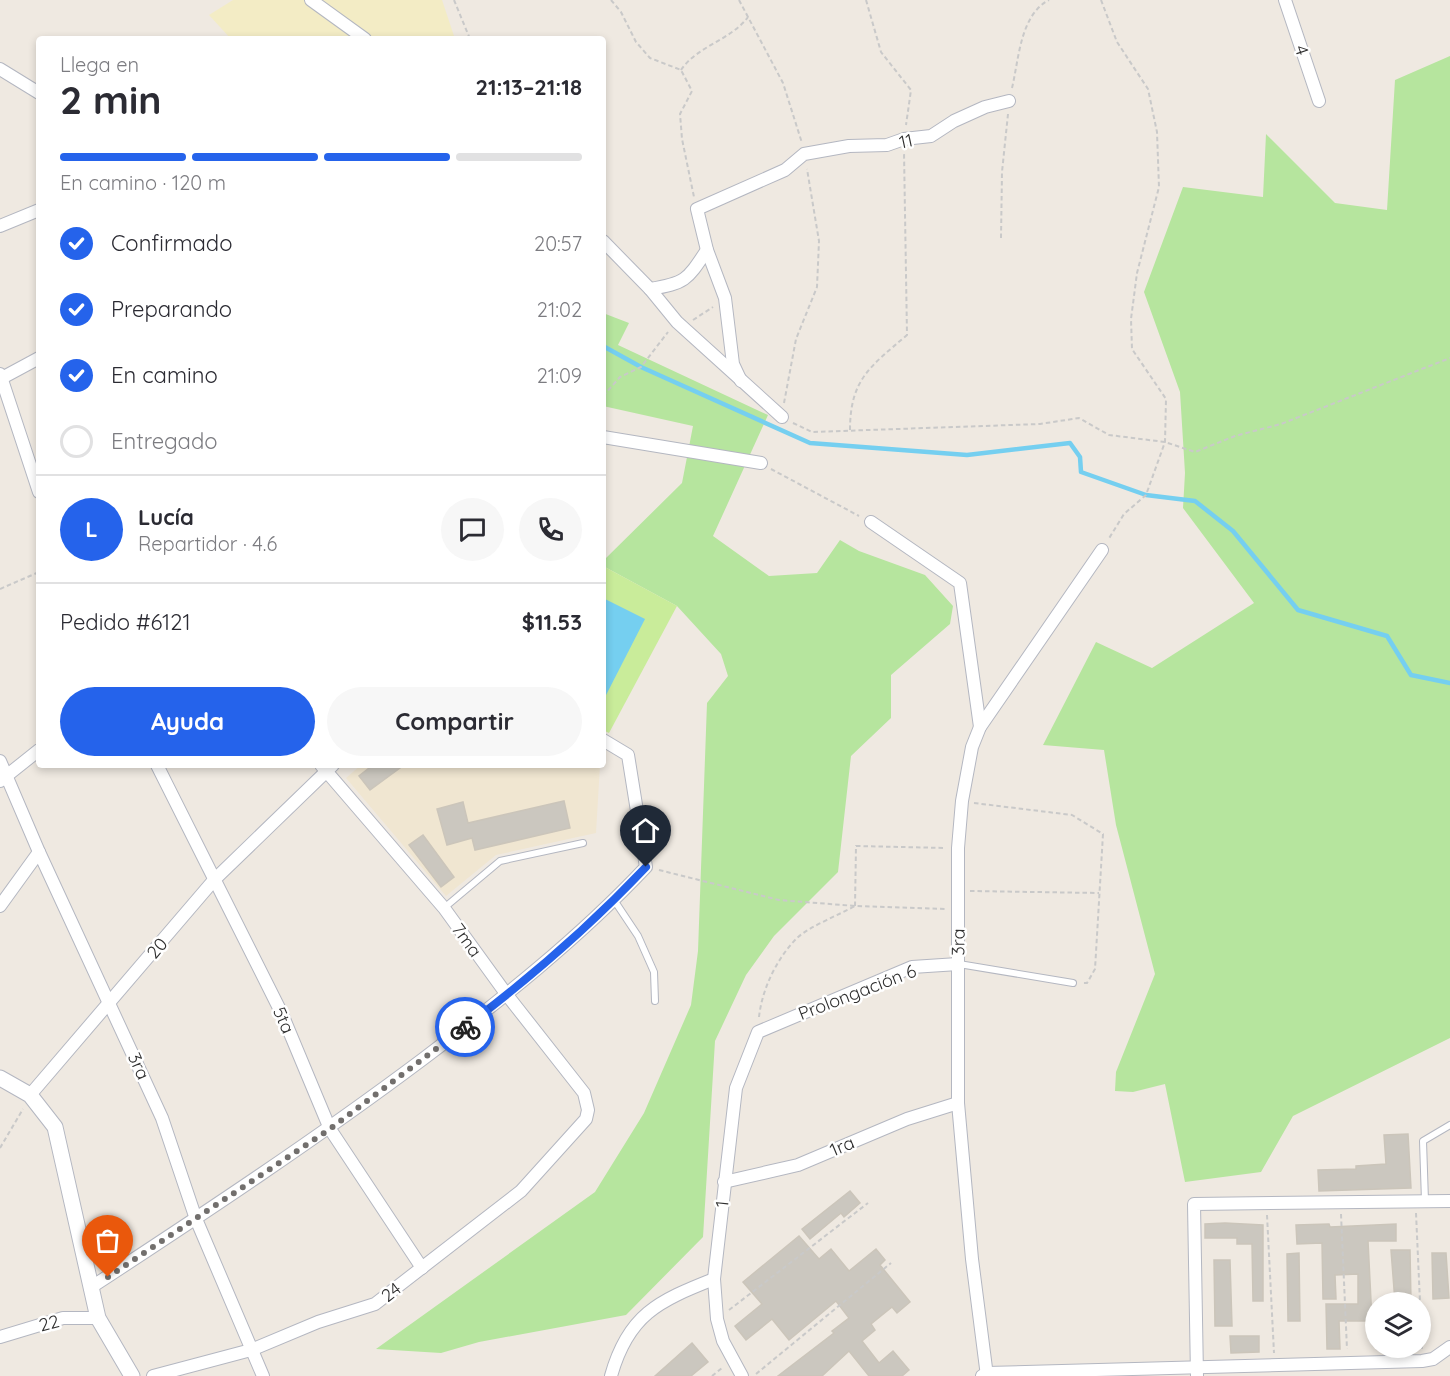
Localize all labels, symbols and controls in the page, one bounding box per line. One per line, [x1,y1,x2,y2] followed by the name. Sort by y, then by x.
[1290,42,1314,58] street label: 4
[60,52,139,77] text: Llega en
[475,73,582,101] text: 21:13–21:18
[60,75,162,124] text: 2 min
[897,128,915,154] street label: 11
[60,170,226,195] text: En camino · 120 m
[60,227,93,260] icon: check
[111,229,232,257] text: Confirmado
[534,231,582,256] text: 20:57
[60,293,93,326] icon: check
[111,295,232,323] text: Preparando
[537,297,582,322] text: 21:02
[60,359,93,392] icon: check
[111,361,218,389] text: En camino
[537,363,582,388] text: 21:09
[111,427,218,455] text: Entregado
[441,498,504,561] button: chat
[519,498,582,561] button: phone
[138,503,194,531] text: Lucía
[85,515,98,543] text: L
[138,531,277,556] text: Repartidor · 4.6
[60,608,191,636] text: Pedido #6121
[522,608,582,636] text: $11.53
[60,687,315,756] button: Ayuda
[327,687,582,756] button: Compartir
[620,805,671,867] pin
[629,814,662,847] icon: home
[447,918,487,962] street label: 7ma
[946,928,970,956] street label: 3ra
[142,933,172,963] street label: 20
[795,959,920,1025] street label: Prolongación 6
[435,997,495,1057] courier
[268,1003,300,1037] street label: 5ta
[449,1011,482,1044] icon: bike
[123,1049,155,1083] street label: 3ra
[826,1131,858,1161] street label: 1ra
[710,1199,734,1209] street label: 1
[82,1215,133,1277] pin
[91,1224,124,1257] icon: bag
[376,1277,406,1307] street label: 24
[1365,1292,1431,1358] map controls
[1365,1292,1431,1358] button: layers
[36,1309,62,1337] street label: 22

